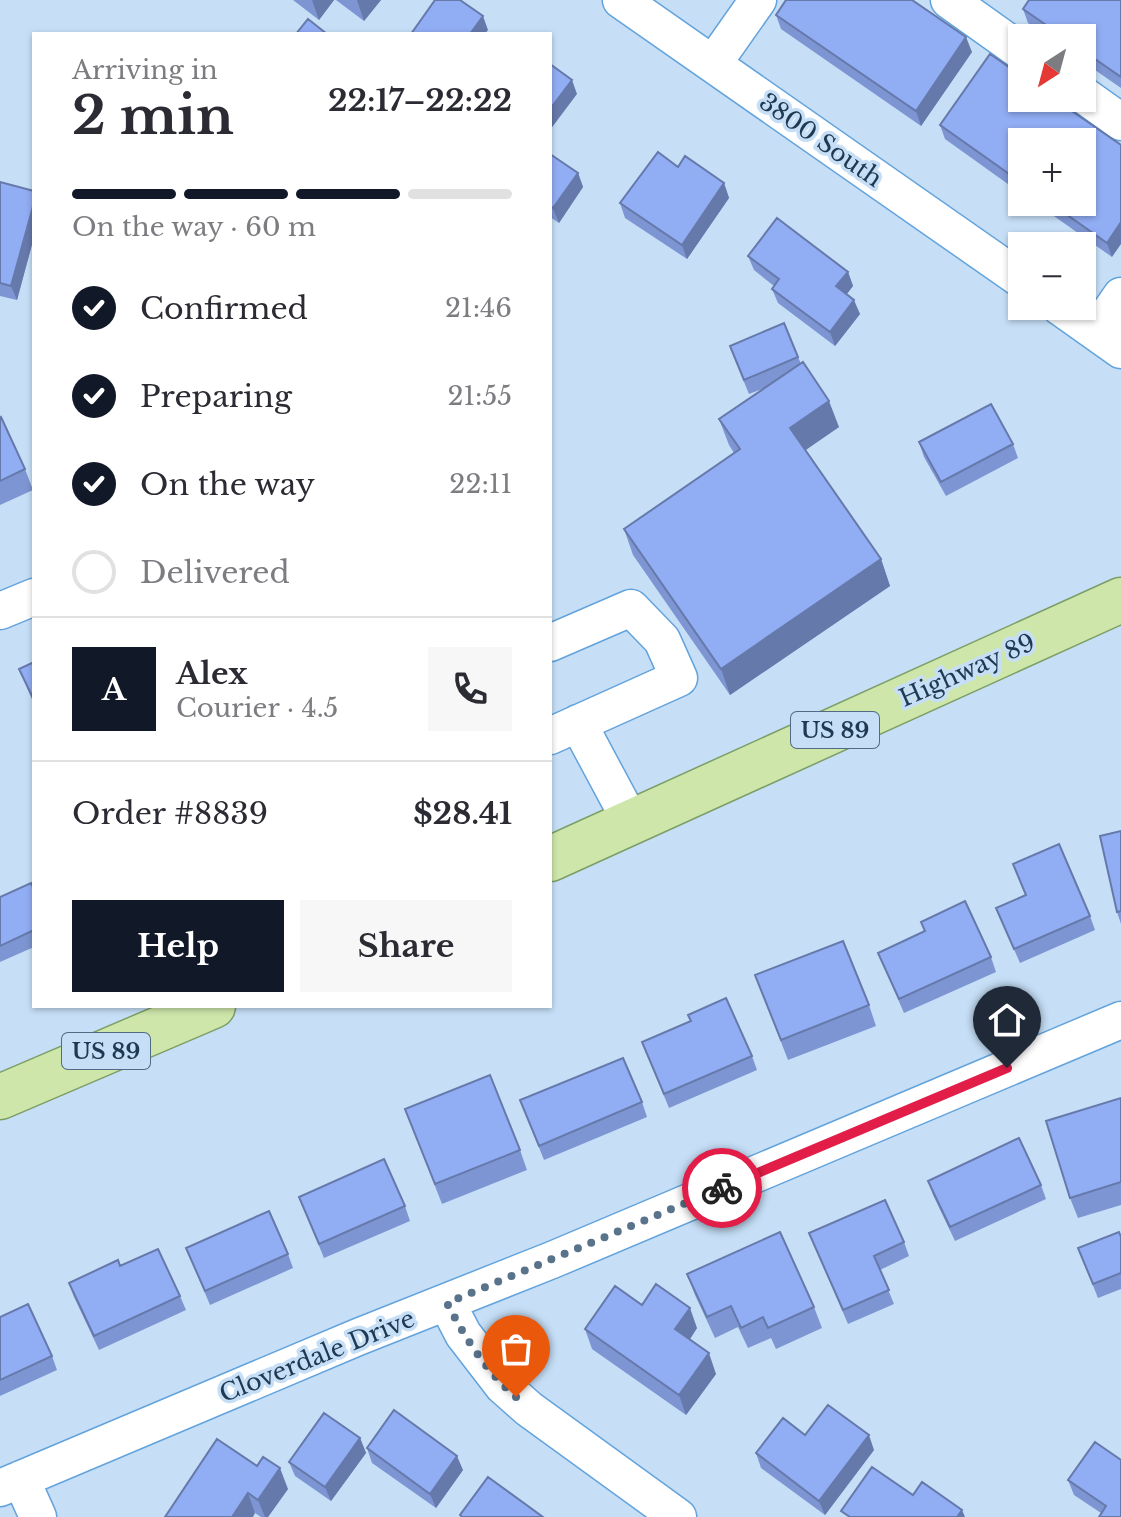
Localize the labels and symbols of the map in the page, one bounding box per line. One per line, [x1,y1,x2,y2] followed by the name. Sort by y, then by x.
[1008,24,1096,112] north arrow
[754,87,888,193] street label: 3800 South
[895,627,1039,713] street label: Highway 89
[791,712,879,748] road number: US 89
[973,986,1041,1068] pin
[62,1033,150,1069] road number: US 89
[682,1148,762,1228] courier
[215,1304,419,1408] street label: Cloverdale Drive
[482,1315,550,1397] pin

